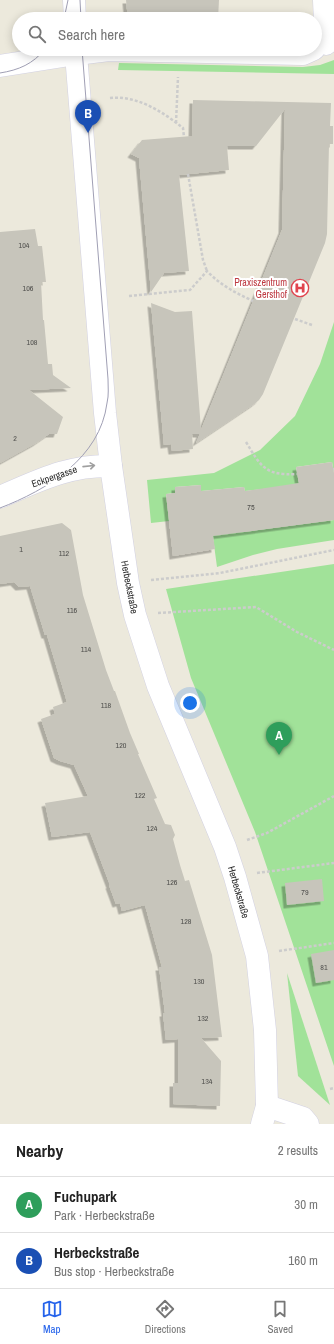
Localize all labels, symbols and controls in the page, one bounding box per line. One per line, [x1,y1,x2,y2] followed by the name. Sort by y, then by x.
[12,12,322,56] search box
[26,23,48,45] icon: search
[58,24,125,45] text: Search here
[75,100,101,133] pin: B
[19,240,30,250] house number: 104
[234,276,288,301] place label: Praxiszentrum Gersthof
[290,278,310,298] hospital icon: Praxiszentrum Gersthof
[23,283,34,293] house number: 106
[27,337,38,347] house number: 108
[13,433,17,443] house number: 2
[30,462,79,490] street label: Eckpergasse
[82,463,95,470] one-way arrow
[247,502,255,512] house number: 75
[19,544,23,554] house number: 1
[59,548,70,558] house number: 112
[118,559,141,615] street label: Herbeckstraße
[67,605,78,615] house number: 116
[81,644,92,654] house number: 114
[180,693,200,713] your location
[101,700,112,710] house number: 118
[266,722,292,755] pin: A
[116,740,127,750] house number: 120
[135,790,146,800] house number: 122
[147,823,158,833] house number: 124
[225,864,252,920] street label: Herbeckstraße
[167,877,178,887] house number: 126
[301,887,309,897] house number: 79
[181,916,192,926] house number: 128
[320,962,328,972] house number: 81
[194,976,205,986] house number: 130
[198,1013,209,1023] house number: 132
[202,1076,213,1086] house number: 134
[16,1139,63,1162] text: Nearby
[278,1142,318,1159] text: 2 results
[54,1186,117,1207] text: Fuchupark
[25,1196,33,1213] text: A
[294,1196,318,1213] text: 30 m
[54,1207,155,1224] text: Park · Herbeckstraße
[54,1242,139,1263] text: Herbeckstraße
[25,1252,33,1269] text: B
[288,1252,318,1269] text: 160 m
[54,1263,174,1280] text: Bus stop · Herbeckstraße
[41,1298,63,1336] tab: Map
[145,1298,186,1336] tab: Directions
[268,1298,293,1336] tab: Saved

